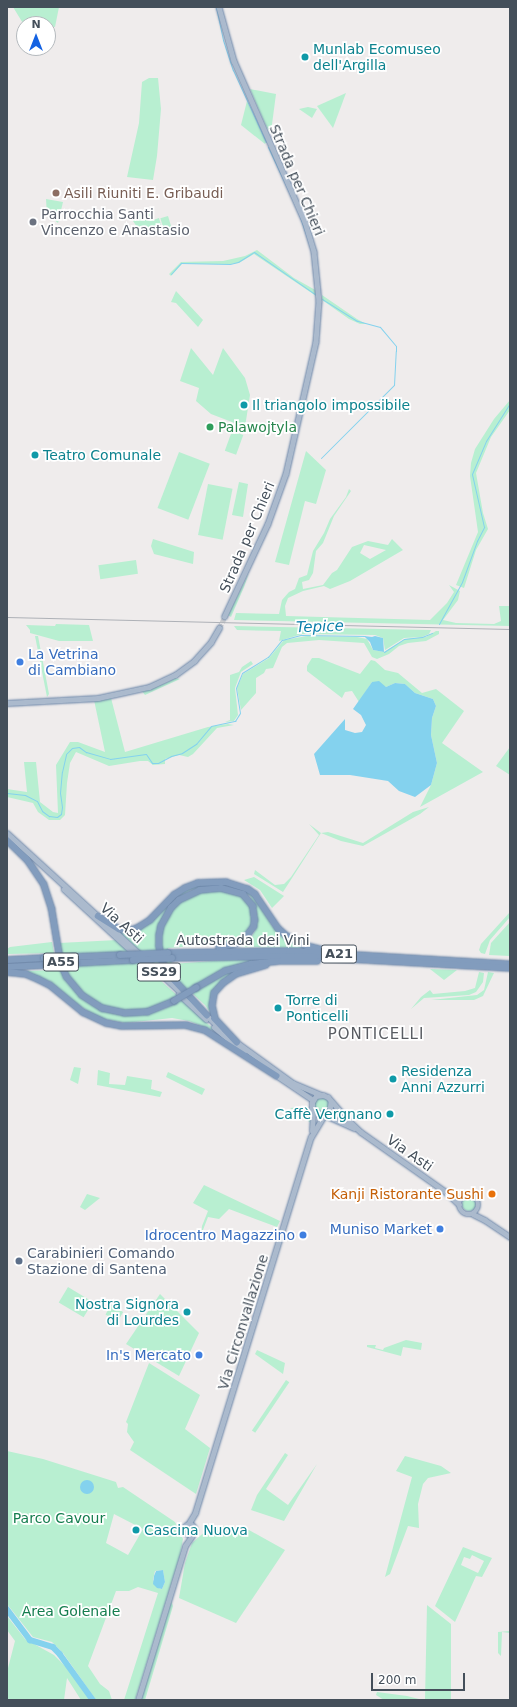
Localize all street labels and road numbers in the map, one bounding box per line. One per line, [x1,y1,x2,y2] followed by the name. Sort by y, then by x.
[266,122,328,238] street label: Strada per Chieri
[216,479,278,595] street label: Strada per Chieri
[97,899,147,947] street label: Via Asti
[176,932,310,948] street label: Autostrada dei Vini
[320,943,358,965] road number: A21
[42,951,80,973] road number: A55
[136,961,182,983] road number: SS29
[384,1131,436,1175] street label: Via Asti
[214,1252,272,1392] street label: Via Circonvallazione

